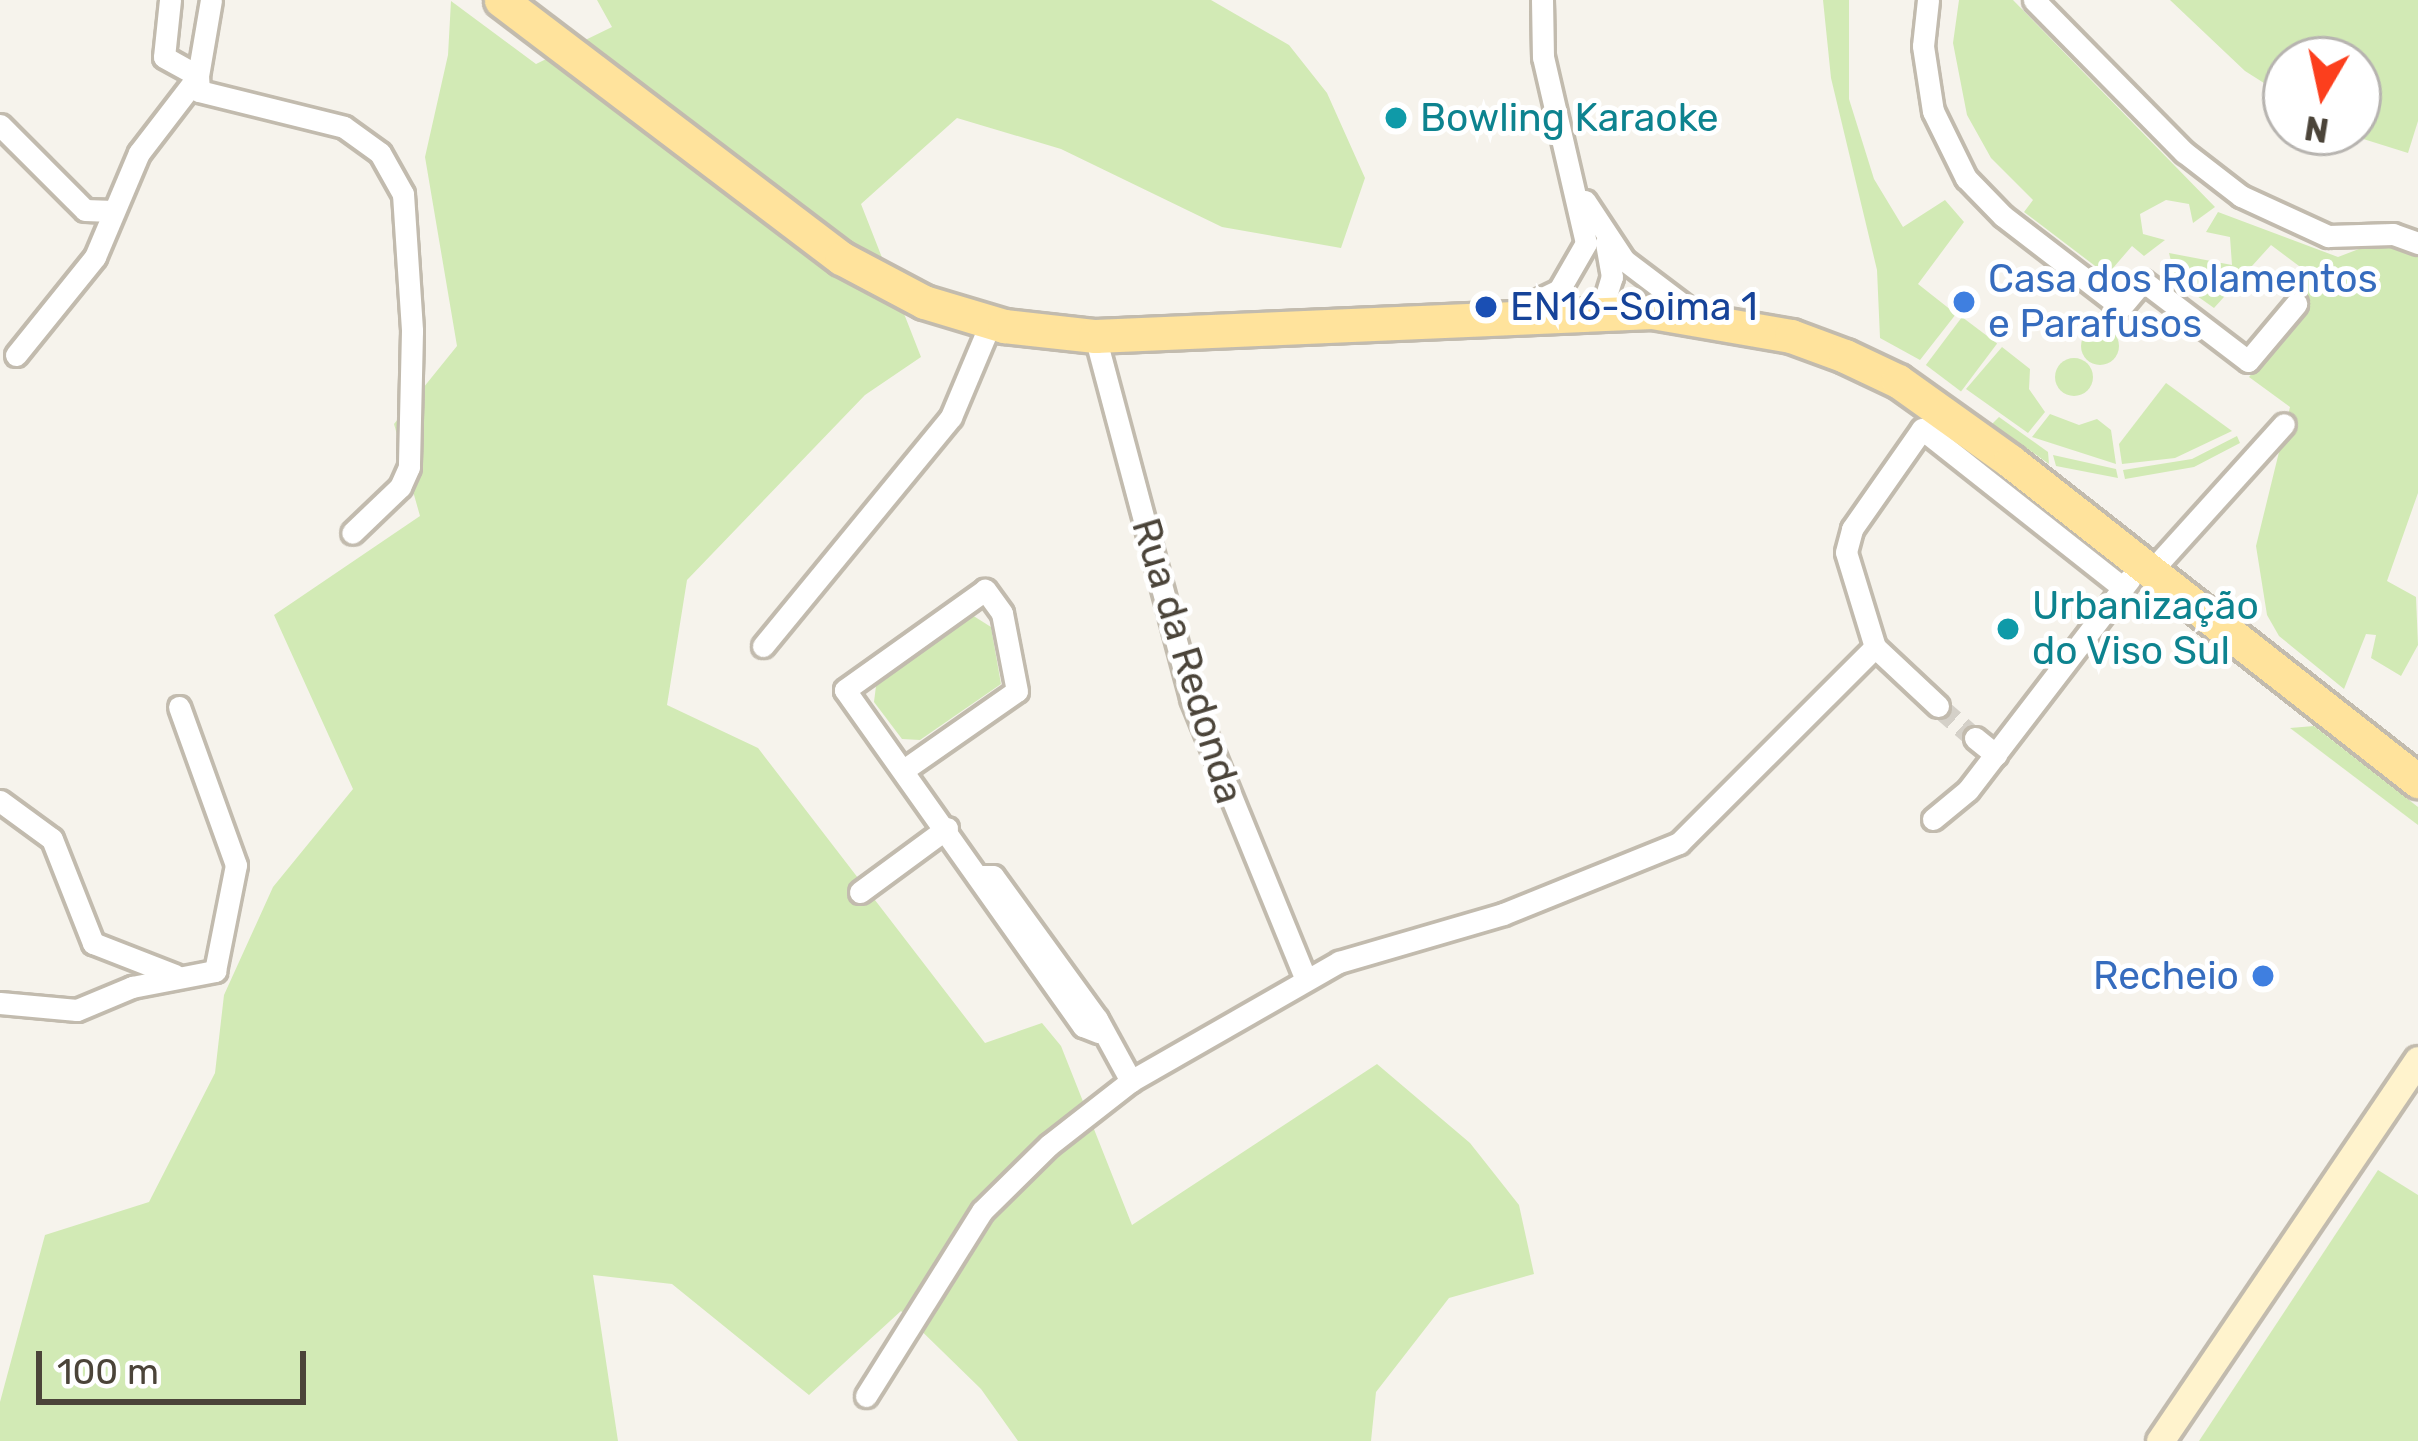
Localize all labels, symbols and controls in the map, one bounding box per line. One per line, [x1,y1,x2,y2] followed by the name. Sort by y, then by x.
[2262,36,2382,156] north arrow
[1420,95,1719,141] place label: Bowling Karaoke
[1383,105,1409,131] marker: Bowling Karaoke
[2302,108,2332,150] text: N
[1988,257,2378,348] place label: Casa dos Rolamentos e Parafusos
[1510,284,1758,330] place label: EN16-Soima 1
[1951,289,1977,315] marker: Casa dos Rolamentos e Parafusos
[1473,294,1499,320] marker: EN16-Soima 1
[1121,513,1253,809] street label: Rua da Redonda
[2032,584,2259,675] place label: Urbanização do Viso Sul
[1995,616,2021,642] marker: Urbanização do Viso Sul
[2093,953,2239,999] place label: Recheio
[2250,963,2276,989] marker: Recheio
[42,1327,312,1401] scale bar
[57,1350,159,1393] text: 100 m

